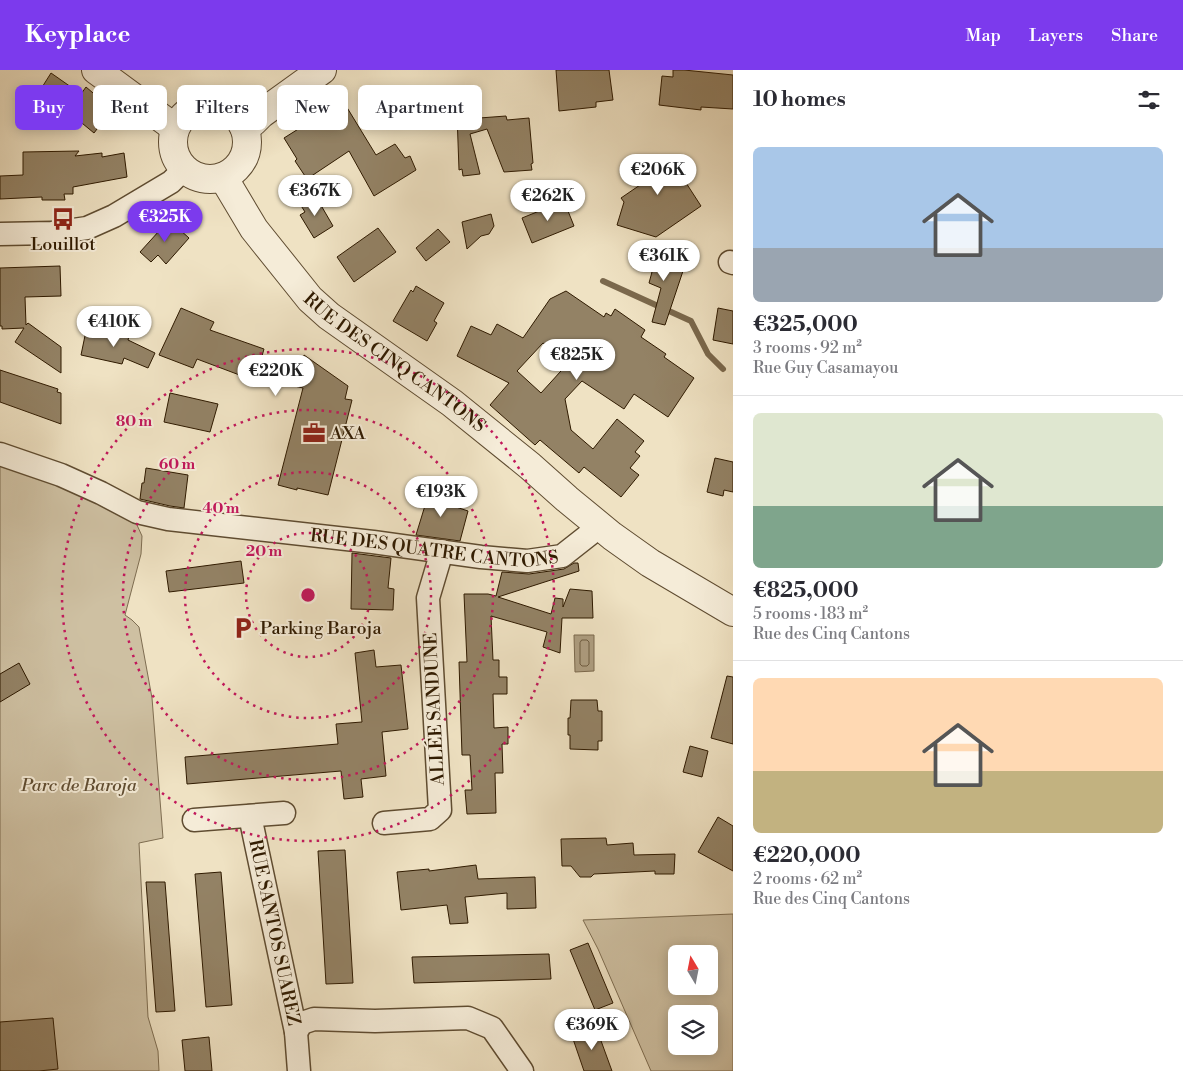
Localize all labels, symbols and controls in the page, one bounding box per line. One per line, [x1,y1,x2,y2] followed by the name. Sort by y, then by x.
[25,20,130,50] text: Keyplace
[966,24,1001,47] text: Map
[1029,24,1083,47] text: Layers
[1111,24,1158,47] text: Share
[15,85,83,130] chip: Buy
[93,85,167,130] chip: Rent
[177,85,267,130] chip: Filters
[277,85,348,130] chip: New
[358,85,482,130] chip: Apartment
[1135,86,1163,114] icon: filters
[753,87,846,113] text: 10 homes
[623,154,693,196] pin: €206K
[630,160,686,180] text: €206K
[280,174,350,217] pin: €367K
[513,180,583,222] pin: €262K
[913,180,1003,270] icon: home
[289,181,341,201] text: €367K
[521,186,575,206] text: €262K
[130,200,200,243] pin: €325K
[50,206,76,232] bus stop icon: Louillot
[139,207,191,227] text: €325K
[30,233,96,256] place label: Louillot
[629,240,699,282] pin: €361K
[639,246,689,266] text: €361K
[298,288,490,438] street label: RUE DES CINQ CANTONS
[79,306,149,348] pin: €410K
[88,312,140,332] text: €410K
[753,312,858,338] text: €325,000
[542,338,612,381] pin: €825K
[753,338,862,358] text: 3 rooms · 92 m²
[550,345,604,365] text: €825K
[241,354,311,397] pin: €220K
[753,358,898,378] text: Rue Guy Casamayou
[248,361,304,381] text: €220K
[116,412,153,431] text: 80 m
[301,420,327,446] office icon: AXA
[329,422,366,445] place label: AXA
[913,445,1003,535] icon: home
[159,455,196,474] text: 60 m
[406,476,476,518] pin: €193K
[416,482,466,502] text: €193K
[202,499,240,518] text: 40 m
[309,524,560,574] street label: RUE DES QUATRE CANTONS
[246,542,283,561] text: 20 m
[753,578,858,604] text: €825,000
[299,586,317,604] centre of rings
[753,604,868,624] text: 5 rooms · 183 m²
[230,615,256,641] parking icon: Parking Baroja
[260,617,383,640] place label: Parking Baroja
[753,624,910,644] text: Rue des Cinq Cantons
[419,632,450,787] street label: ALLÉE SANDUNE
[913,710,1003,800] icon: home
[20,774,138,797] park label: Parc de Baroja
[243,837,305,1028] street label: RUE SANTOS SUAREZ
[753,843,860,869] text: €220,000
[753,869,862,889] text: 2 rooms · 62 m²
[753,889,910,909] text: Rue des Cinq Cantons
[668,945,718,995] north arrow
[668,945,718,1055] map controls
[668,1005,718,1055] button: layers
[557,1008,627,1051] pin: €369K
[565,1015,619,1035] text: €369K

